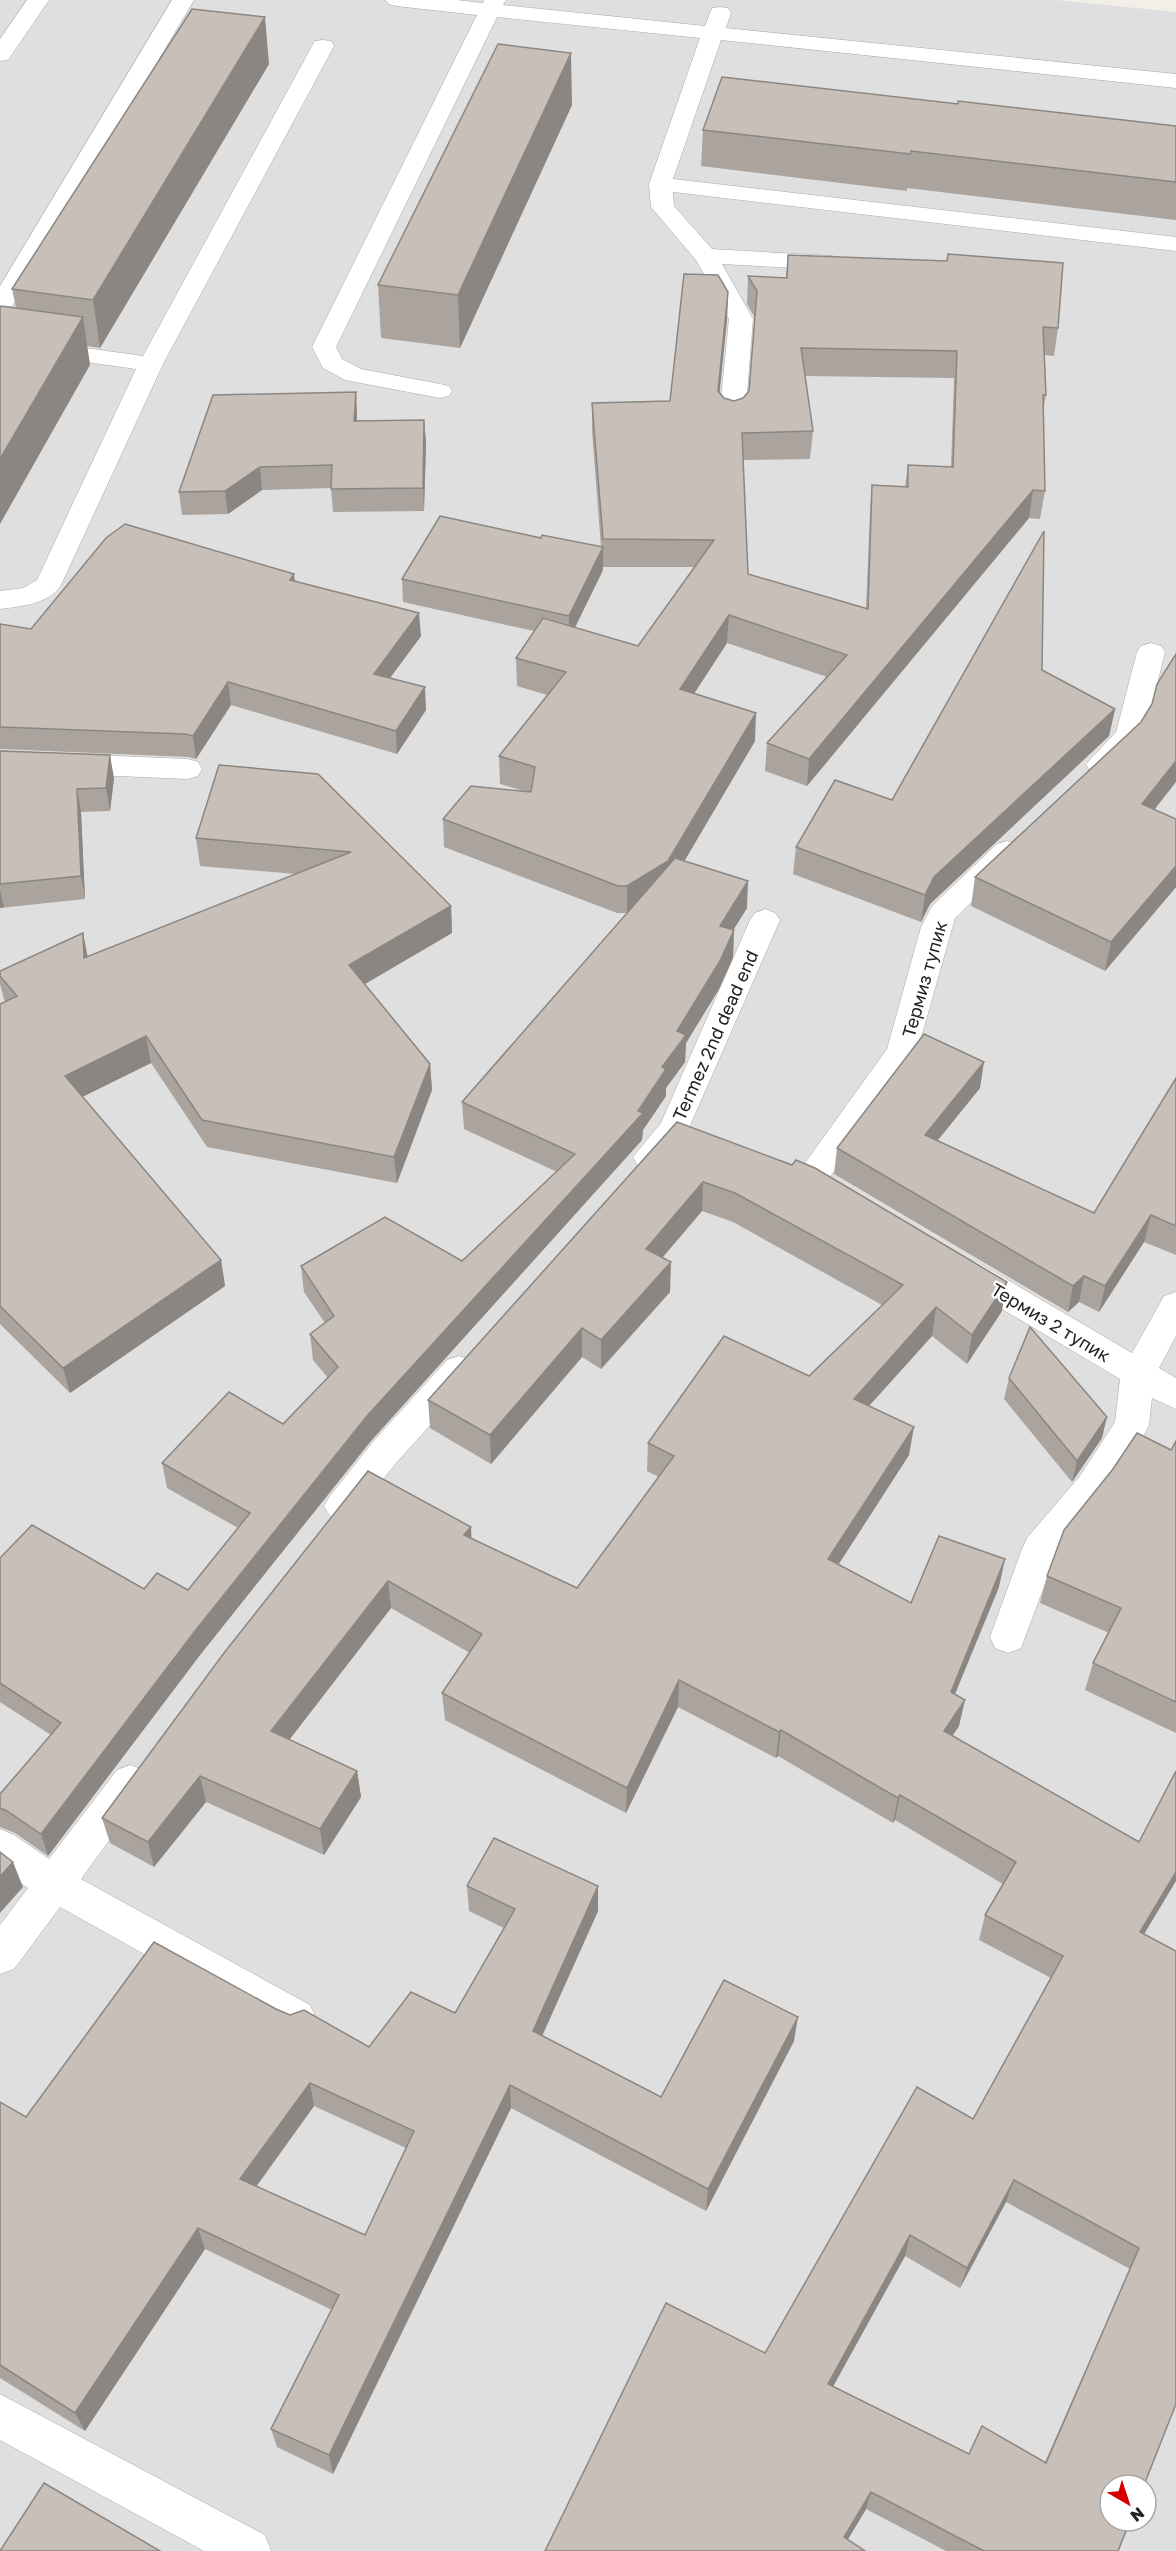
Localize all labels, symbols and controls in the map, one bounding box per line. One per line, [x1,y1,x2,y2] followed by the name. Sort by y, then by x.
[897,918,951,1040] street label: Термиз тупик
[668,946,762,1124] street label: Termez 2nd dead end
[987,1278,1115,1366] street label: Термиз 2 тупик
[1098,2473,1158,2533] north arrow
[1126,2503,1148,2526] text: N

